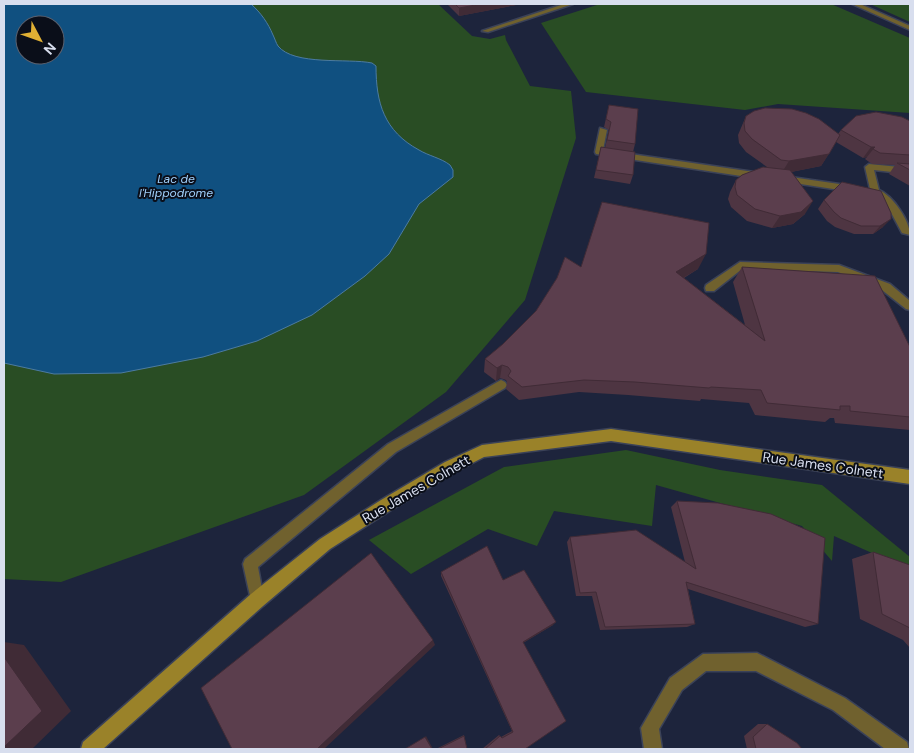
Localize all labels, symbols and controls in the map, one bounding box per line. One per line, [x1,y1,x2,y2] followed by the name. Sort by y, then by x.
[15,15,65,65] north arrow
[40,39,60,58] text: N
[139,171,213,201] water label: Lac de l'Hippodrome
[761,448,885,482] street label: Rue James Colnett
[359,451,473,527] street label: Rue James Colnett

